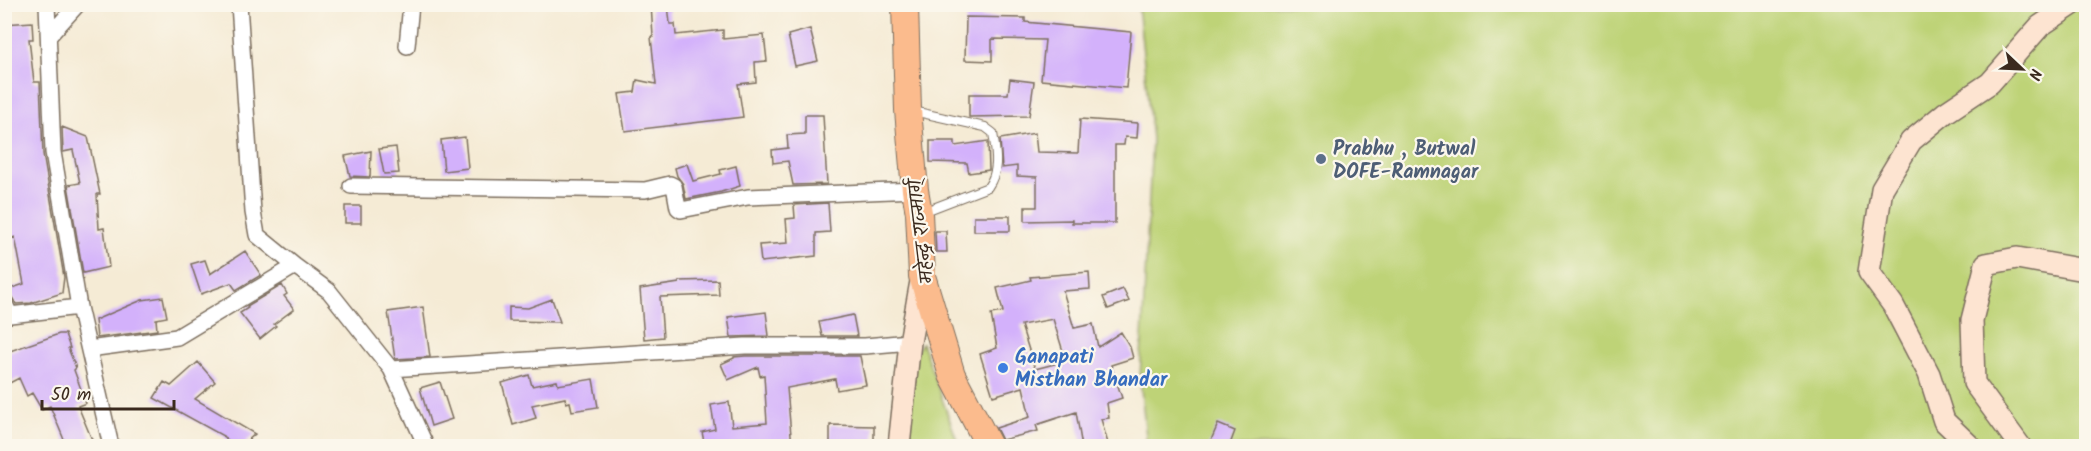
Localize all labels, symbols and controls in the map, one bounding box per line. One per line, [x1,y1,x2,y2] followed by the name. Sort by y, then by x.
[1992,39,2052,99] north arrow
[2021,65,2048,84] text: N
[1333,134,1479,189] place label: Prabhu , Butwal DOFE-Ramnagar
[1314,152,1328,166] marker: Prabhu , Butwal DOFE-Ramnagar
[899,174,944,285] street label: महेन्द्र राज्मार्ग्
[1015,342,1168,397] place label: Ganapati Misthan Bhandar
[996,361,1010,375] marker: Ganapati Misthan Bhandar
[42,373,174,411] scale bar
[51,381,91,410] text: 50 m

